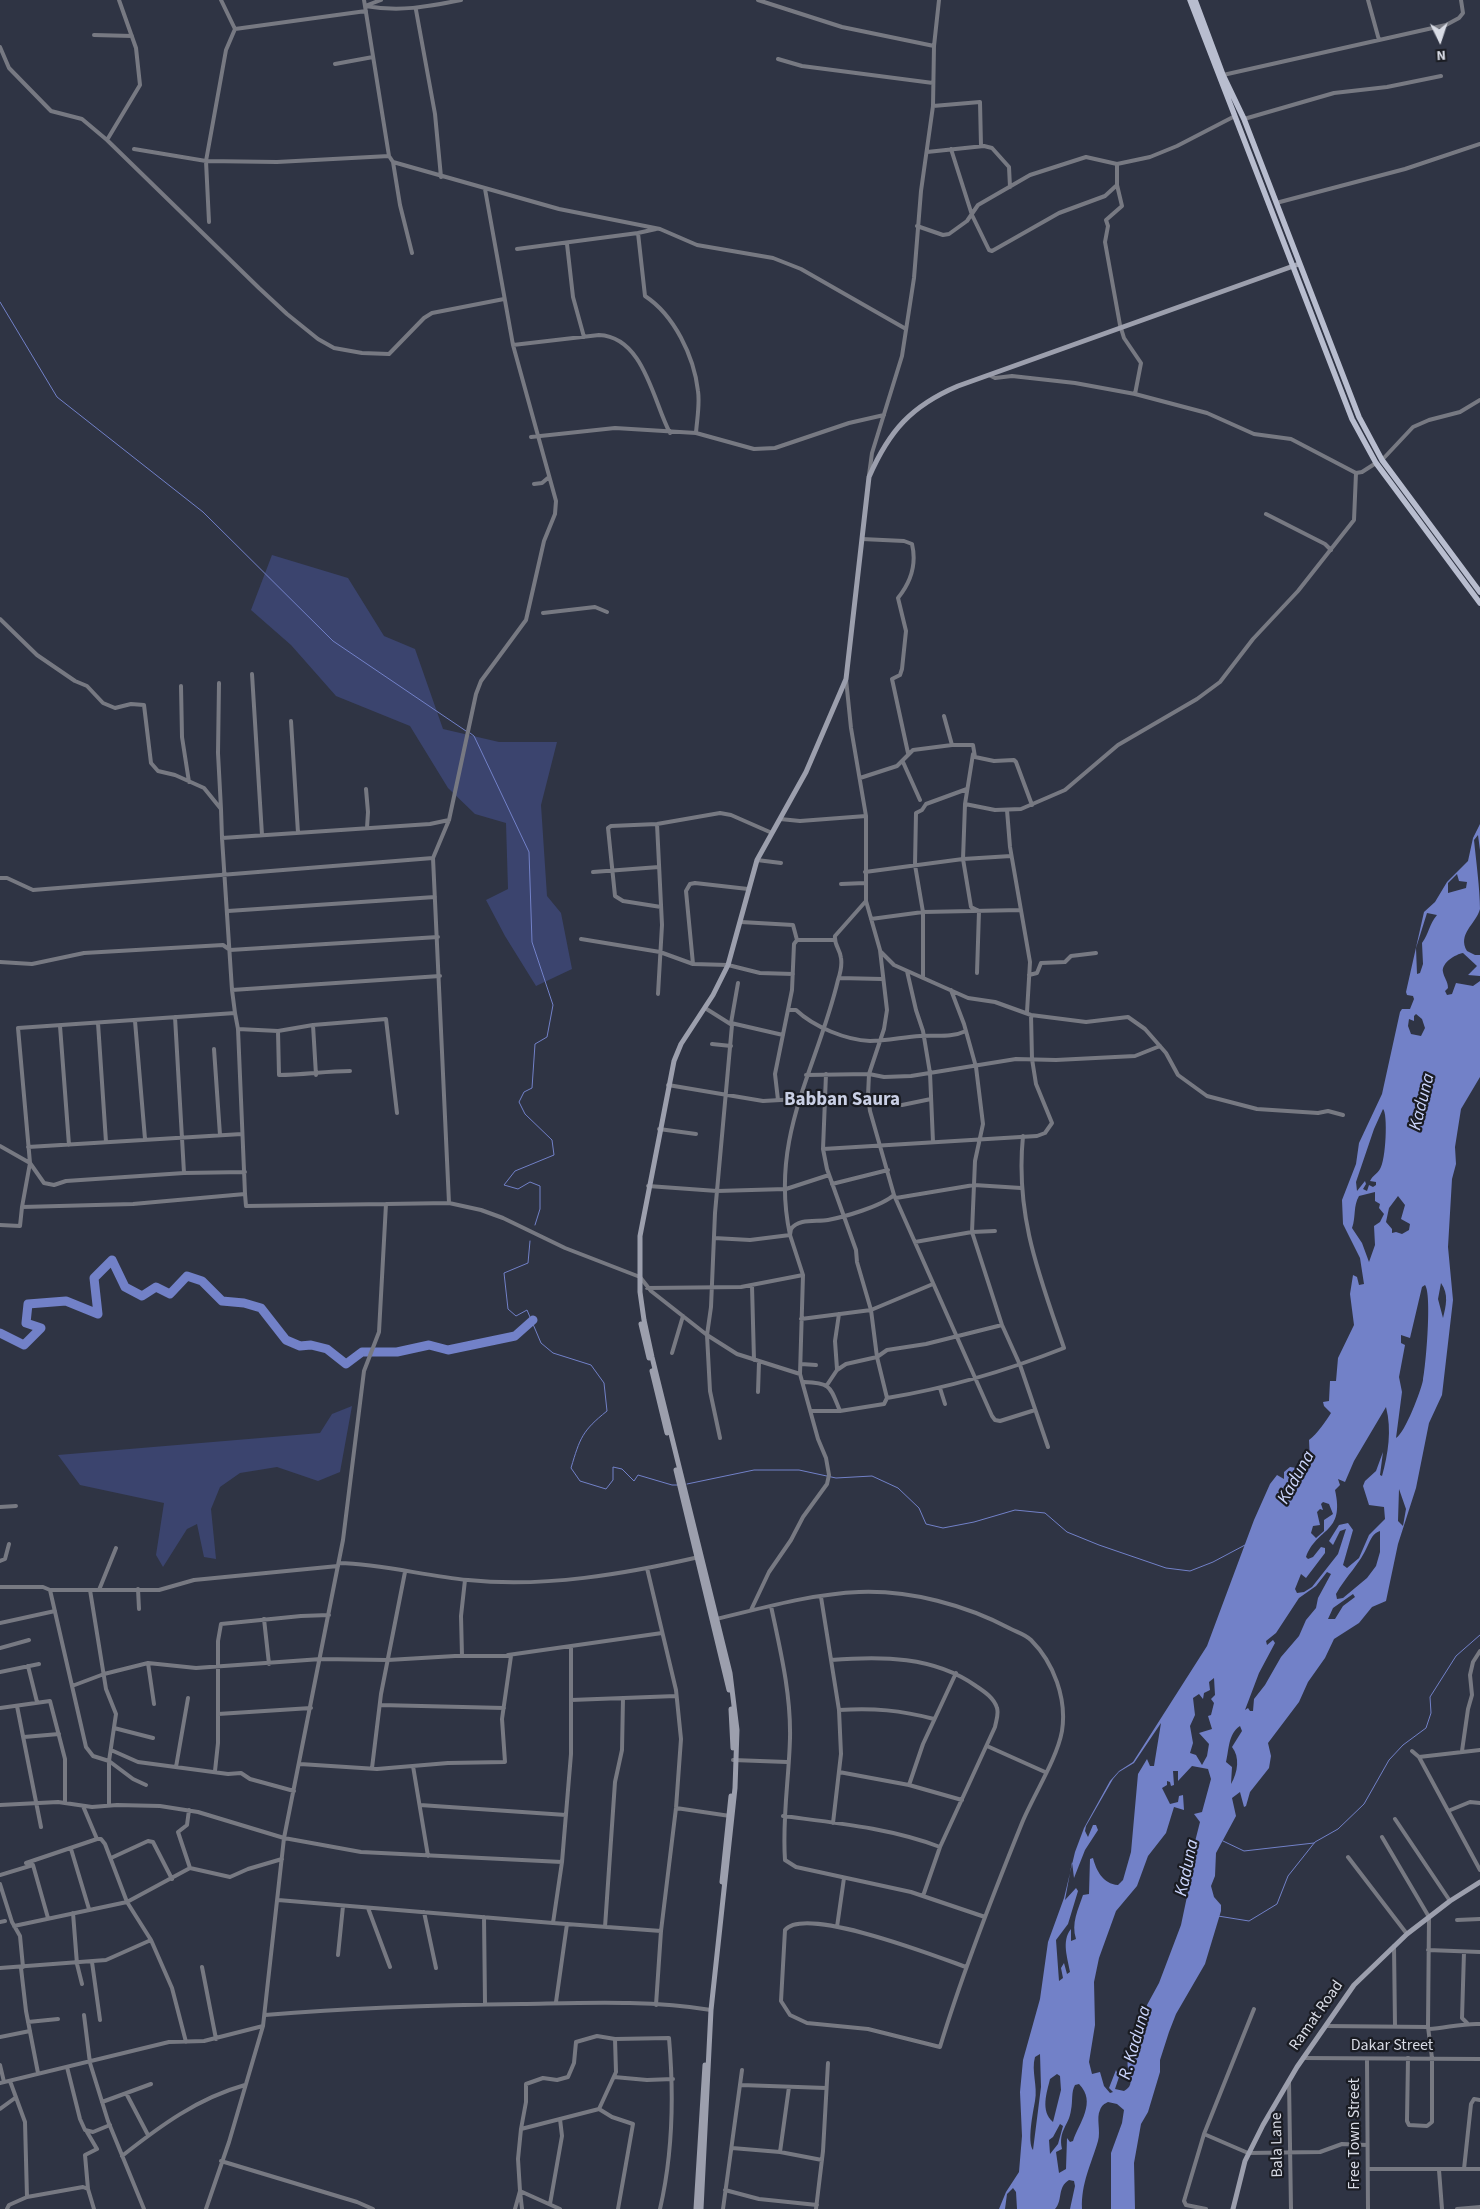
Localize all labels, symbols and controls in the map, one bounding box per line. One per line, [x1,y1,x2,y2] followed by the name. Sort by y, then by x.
[1415,15,1465,65] north arrow
[1436,45,1446,65] text: N
[1406,1071,1440,1133] water label: Kaduna
[784,1090,900,1112] district label: Babban Saura
[1274,1448,1320,1508] water label: Kaduna
[1171,1838,1205,1898] water label: Kaduna
[1286,1977,1348,2055] street label: Ramat Road
[1115,2004,1157,2082] water label: R. Kaduna
[1351,2036,1433,2056] street label: Dakar Street
[1345,2078,1365,2190] street label: Free Town Street
[1268,2112,1288,2178] street label: Bala Lane

